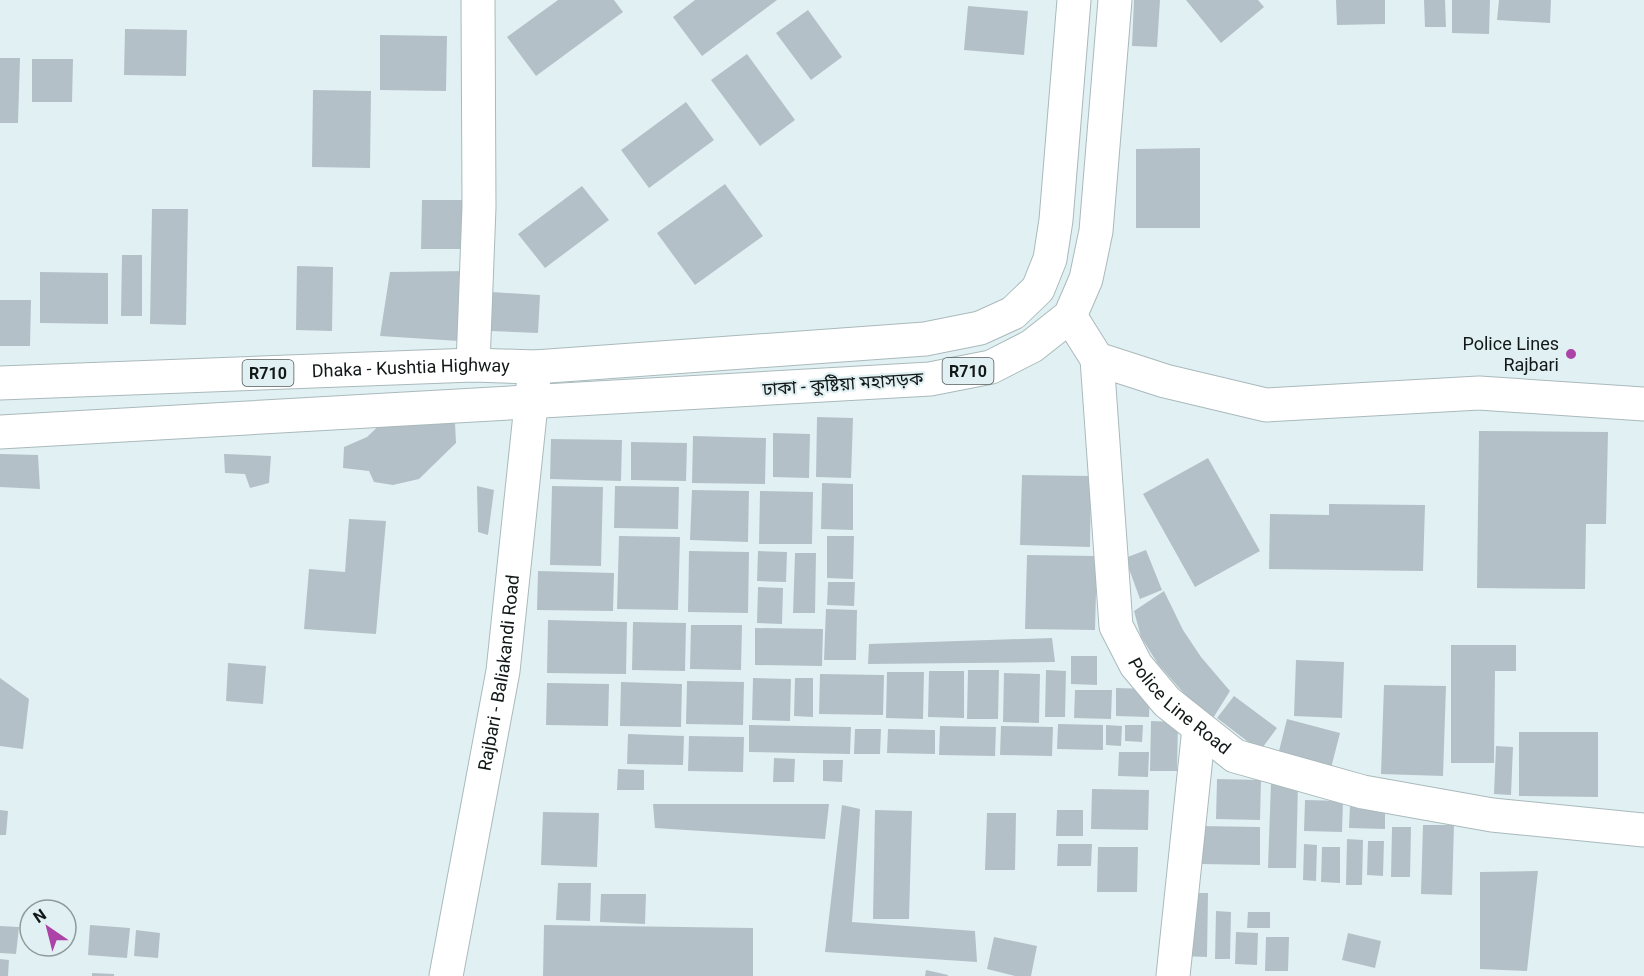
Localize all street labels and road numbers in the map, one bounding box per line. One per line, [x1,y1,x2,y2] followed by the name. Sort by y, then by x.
[311,354,511,381] street label: Dhaka - Kushtia Highway
[942,358,994,384] road number: R710
[242,360,294,386] road number: R710
[761,367,925,401] street label: ঢাকা - কুষ্টিয়া মহাসড়ক
[474,573,523,773] street label: Rajbari - Baliakandi Road
[1124,654,1235,758] street label: Police Line Road

